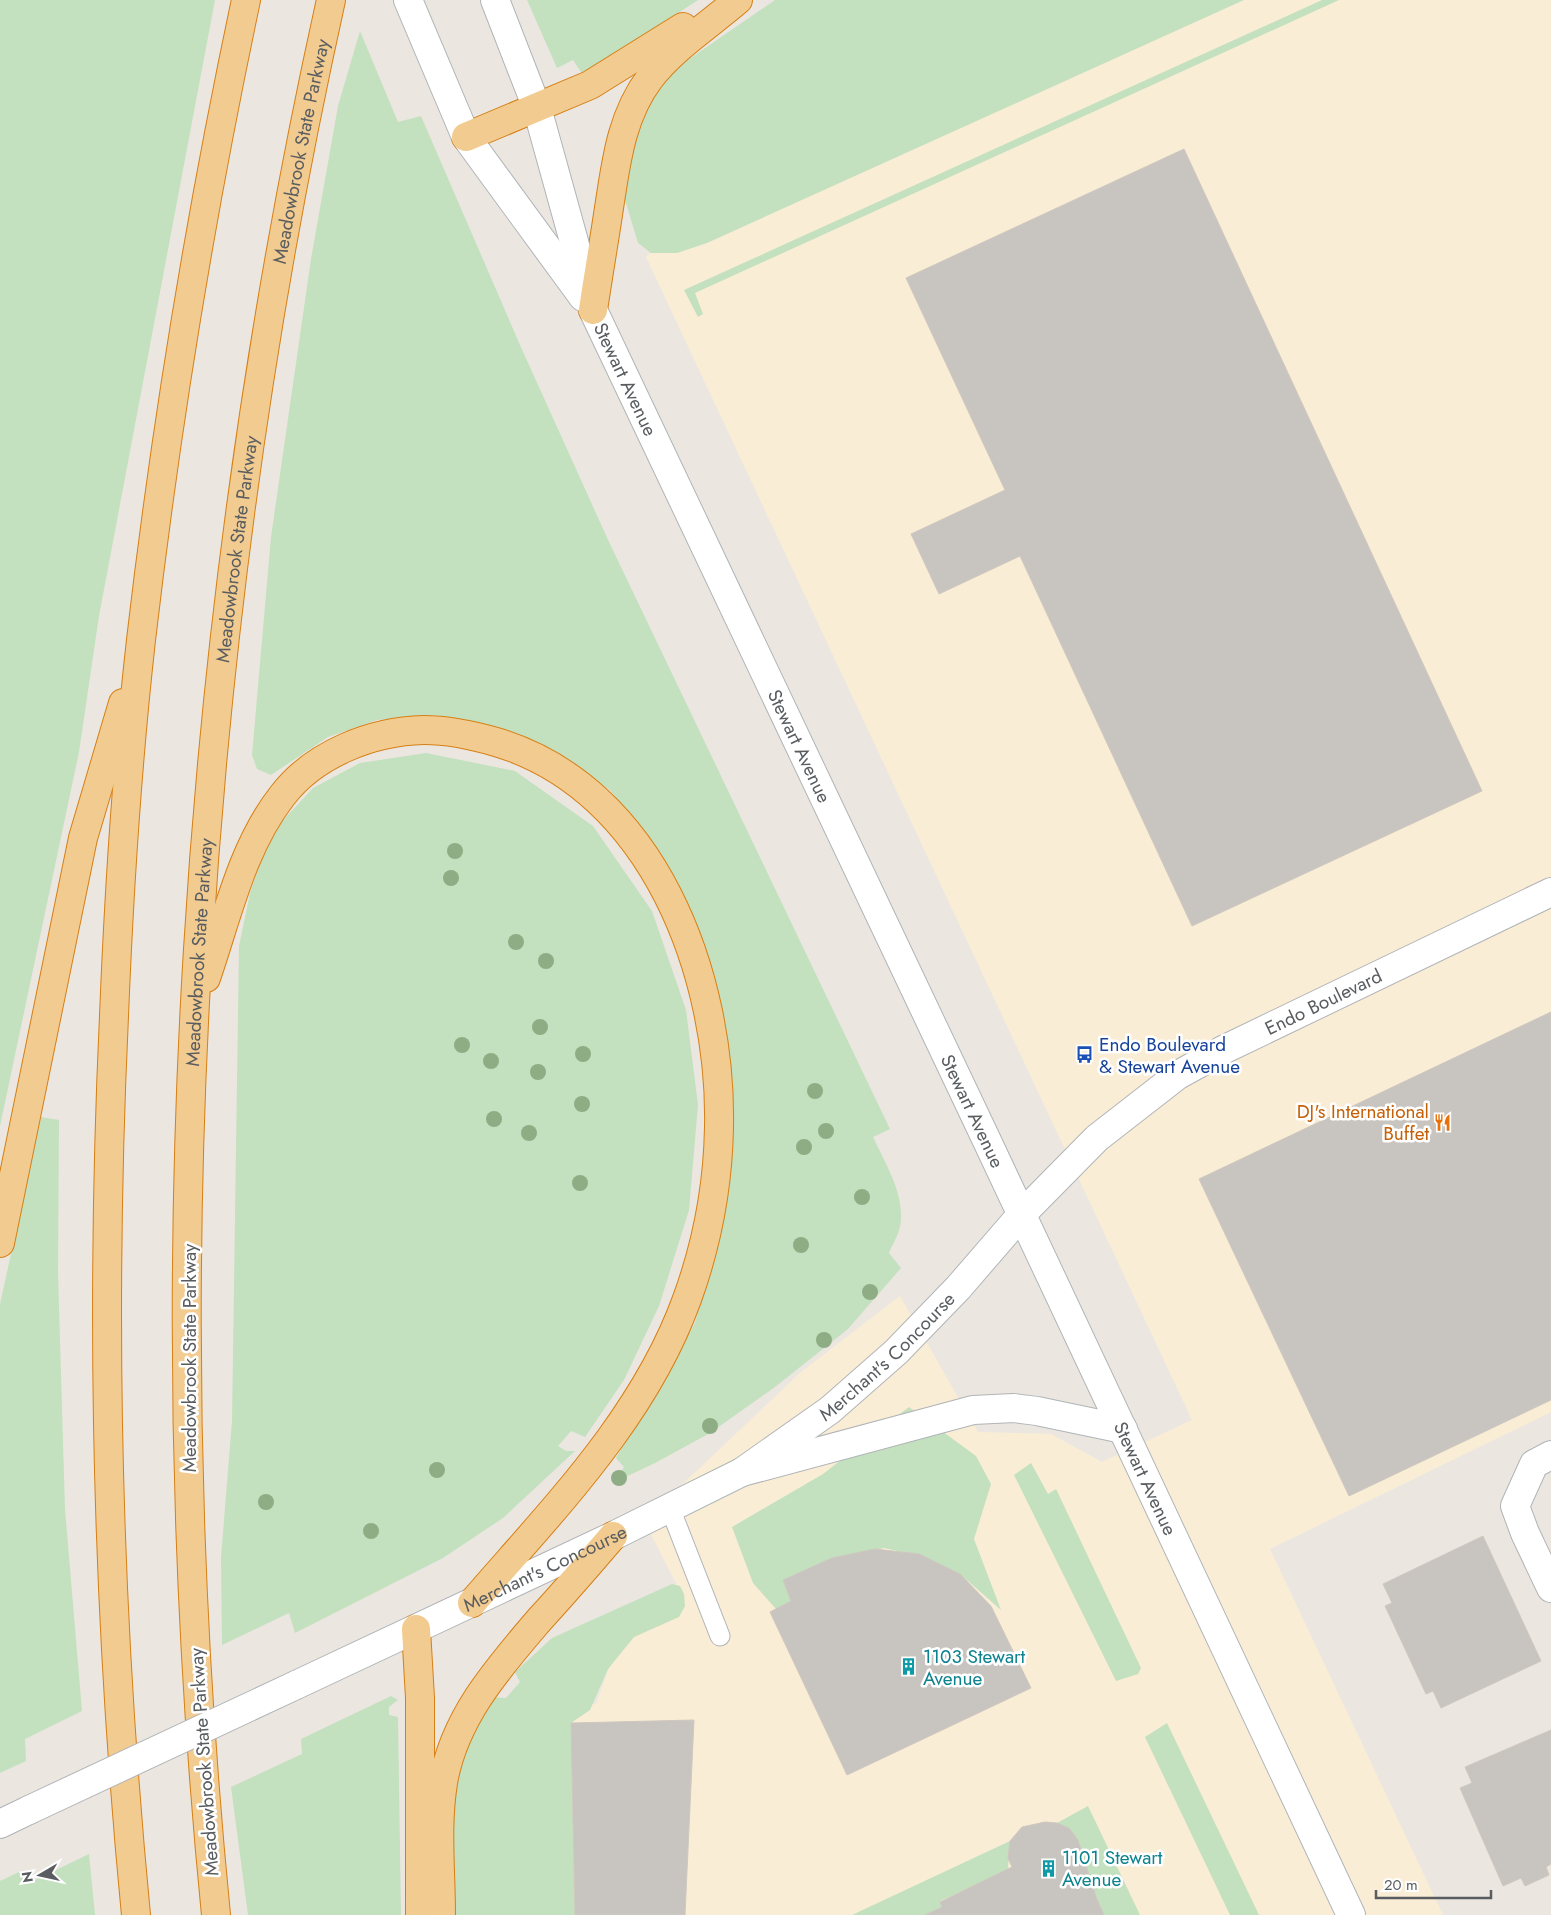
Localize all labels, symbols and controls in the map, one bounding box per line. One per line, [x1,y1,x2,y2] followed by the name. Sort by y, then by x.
[265,36,336,266] street label: Meadowbrook State Parkway
[587,318,664,440] street label: Stewart Avenue
[209,433,264,664] street label: Meadowbrook State Parkway
[761,685,838,807] street label: Stewart Avenue
[179,836,219,1067] street label: Meadowbrook State Parkway
[1260,962,1386,1041] street label: Endo Boulevard
[1099,1031,1240,1080] place label: Endo Boulevard & Stewart Avenue
[1075,1045,1095,1065] bus stop icon: Endo Boulevard & Stewart Avenue
[934,1050,1011,1172] street label: Stewart Avenue
[1297,1098,1429,1147] place label: DJ's International Buffet
[1433,1112,1453,1132] restaurant icon: DJ's International Buffet
[176,1243,203,1472] street label: Meadowbrook State Parkway
[813,1286,961,1427] street label: Merchant's Concourse
[1107,1417,1184,1540] street label: Stewart Avenue
[459,1518,631,1618] street label: Merchant's Concourse
[923,1643,1026,1692] place label: 1103 Stewart Avenue
[183,1646,225,1877] street label: Meadowbrook State Parkway
[899,1657,919,1677] building icon: 1103 Stewart Avenue
[1062,1844,1163,1893] place label: 1101 Stewart Avenue
[15,1850,65,1900] north arrow
[1038,1858,1058,1878] building icon: 1101 Stewart Avenue
[1376,1868,1491,1900] scale bar
[16,1870,38,1884] text: N
[1384,1874,1418,1896] text: 20 m

